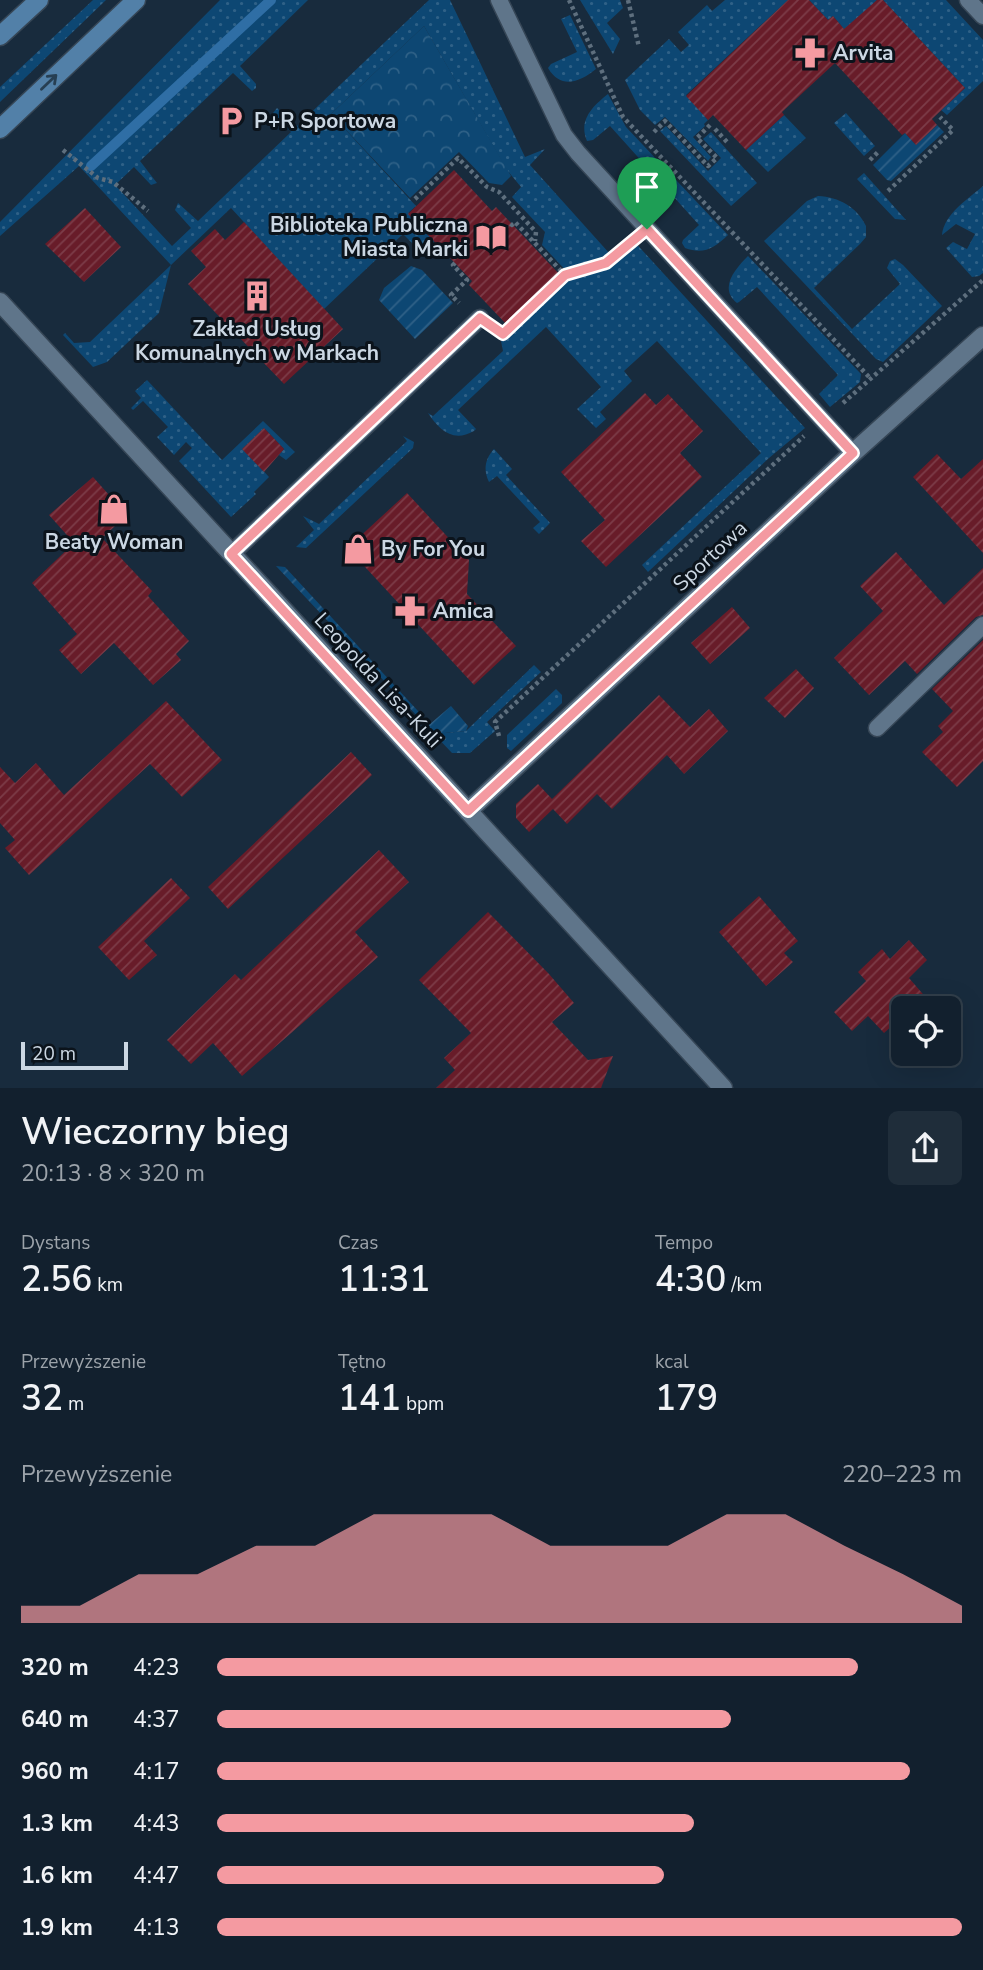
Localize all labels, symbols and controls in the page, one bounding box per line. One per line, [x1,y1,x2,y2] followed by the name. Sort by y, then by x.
[793,36,827,70] pharmacy icon: Arvita
[833,39,893,67] place label: Arvita
[41,74,58,91] one-way arrow
[214,104,248,138] parking icon: P+R Sportowa
[254,107,396,135] place label: P+R Sportowa
[617,157,677,229] pin
[628,168,666,206] icon: arrive
[270,211,468,263] place label: Biblioteka Publiczna Miasta Marki
[474,220,508,254] library icon: Biblioteka Publiczna Miasta Marki
[240,279,274,313] building icon: Zakład Usług Komunalnych w Markach
[135,315,379,367] place label: Zakład Usług Komunalnych w Markach
[97,492,131,526] shop icon: Beaty Woman
[667,514,753,598] street label: Sportowa
[45,528,183,556] place label: Beaty Woman
[341,532,375,566] shop icon: By For You
[381,535,485,563] place label: By For You
[393,594,427,628] pharmacy icon: Amica
[433,597,494,625] place label: Amica
[308,606,448,754] street label: Leopolda Lisa-Kuli
[891,996,961,1066] map controls
[891,996,961,1066] button: locate
[21,1039,128,1071] scale bar
[32,1041,76,1067] text: 20 m
[21,1106,290,1157] text: Wieczorny bieg
[888,1111,962,1185] button: share
[21,1158,205,1189] text: 20:13 · 8 × 320 m
[21,1230,90,1256] text: Dystans
[338,1230,378,1256] text: Czas
[655,1230,713,1256] text: Tempo
[21,1256,92,1303] text: 2.56
[338,1256,430,1303] text: 11:31
[655,1256,726,1303] text: 4:30
[92,1272,123,1298] text: km
[726,1272,762,1298] text: /km
[21,1349,146,1375] text: Przewyższenie
[338,1349,386,1375] text: Tętno
[655,1349,689,1375] text: kcal
[21,1375,63,1422] text: 32
[338,1375,401,1422] text: 141
[655,1375,718,1422] text: 179
[63,1391,84,1417] text: m
[401,1391,444,1417] text: bpm
[21,1459,172,1490] text: Przewyższenie
[842,1459,962,1490] text: 220–223 m
[21,1652,89,1683] text: 320 m
[133,1652,180,1683] text: 4:23
[21,1704,89,1735] text: 640 m
[133,1704,180,1735] text: 4:37
[21,1756,89,1787] text: 960 m
[133,1756,180,1787] text: 4:17
[21,1808,93,1839] text: 1.3 km
[133,1808,180,1839] text: 4:43
[21,1860,93,1891] text: 1.6 km
[133,1860,180,1891] text: 4:47
[21,1912,93,1943] text: 1.9 km
[133,1912,180,1943] text: 4:13

